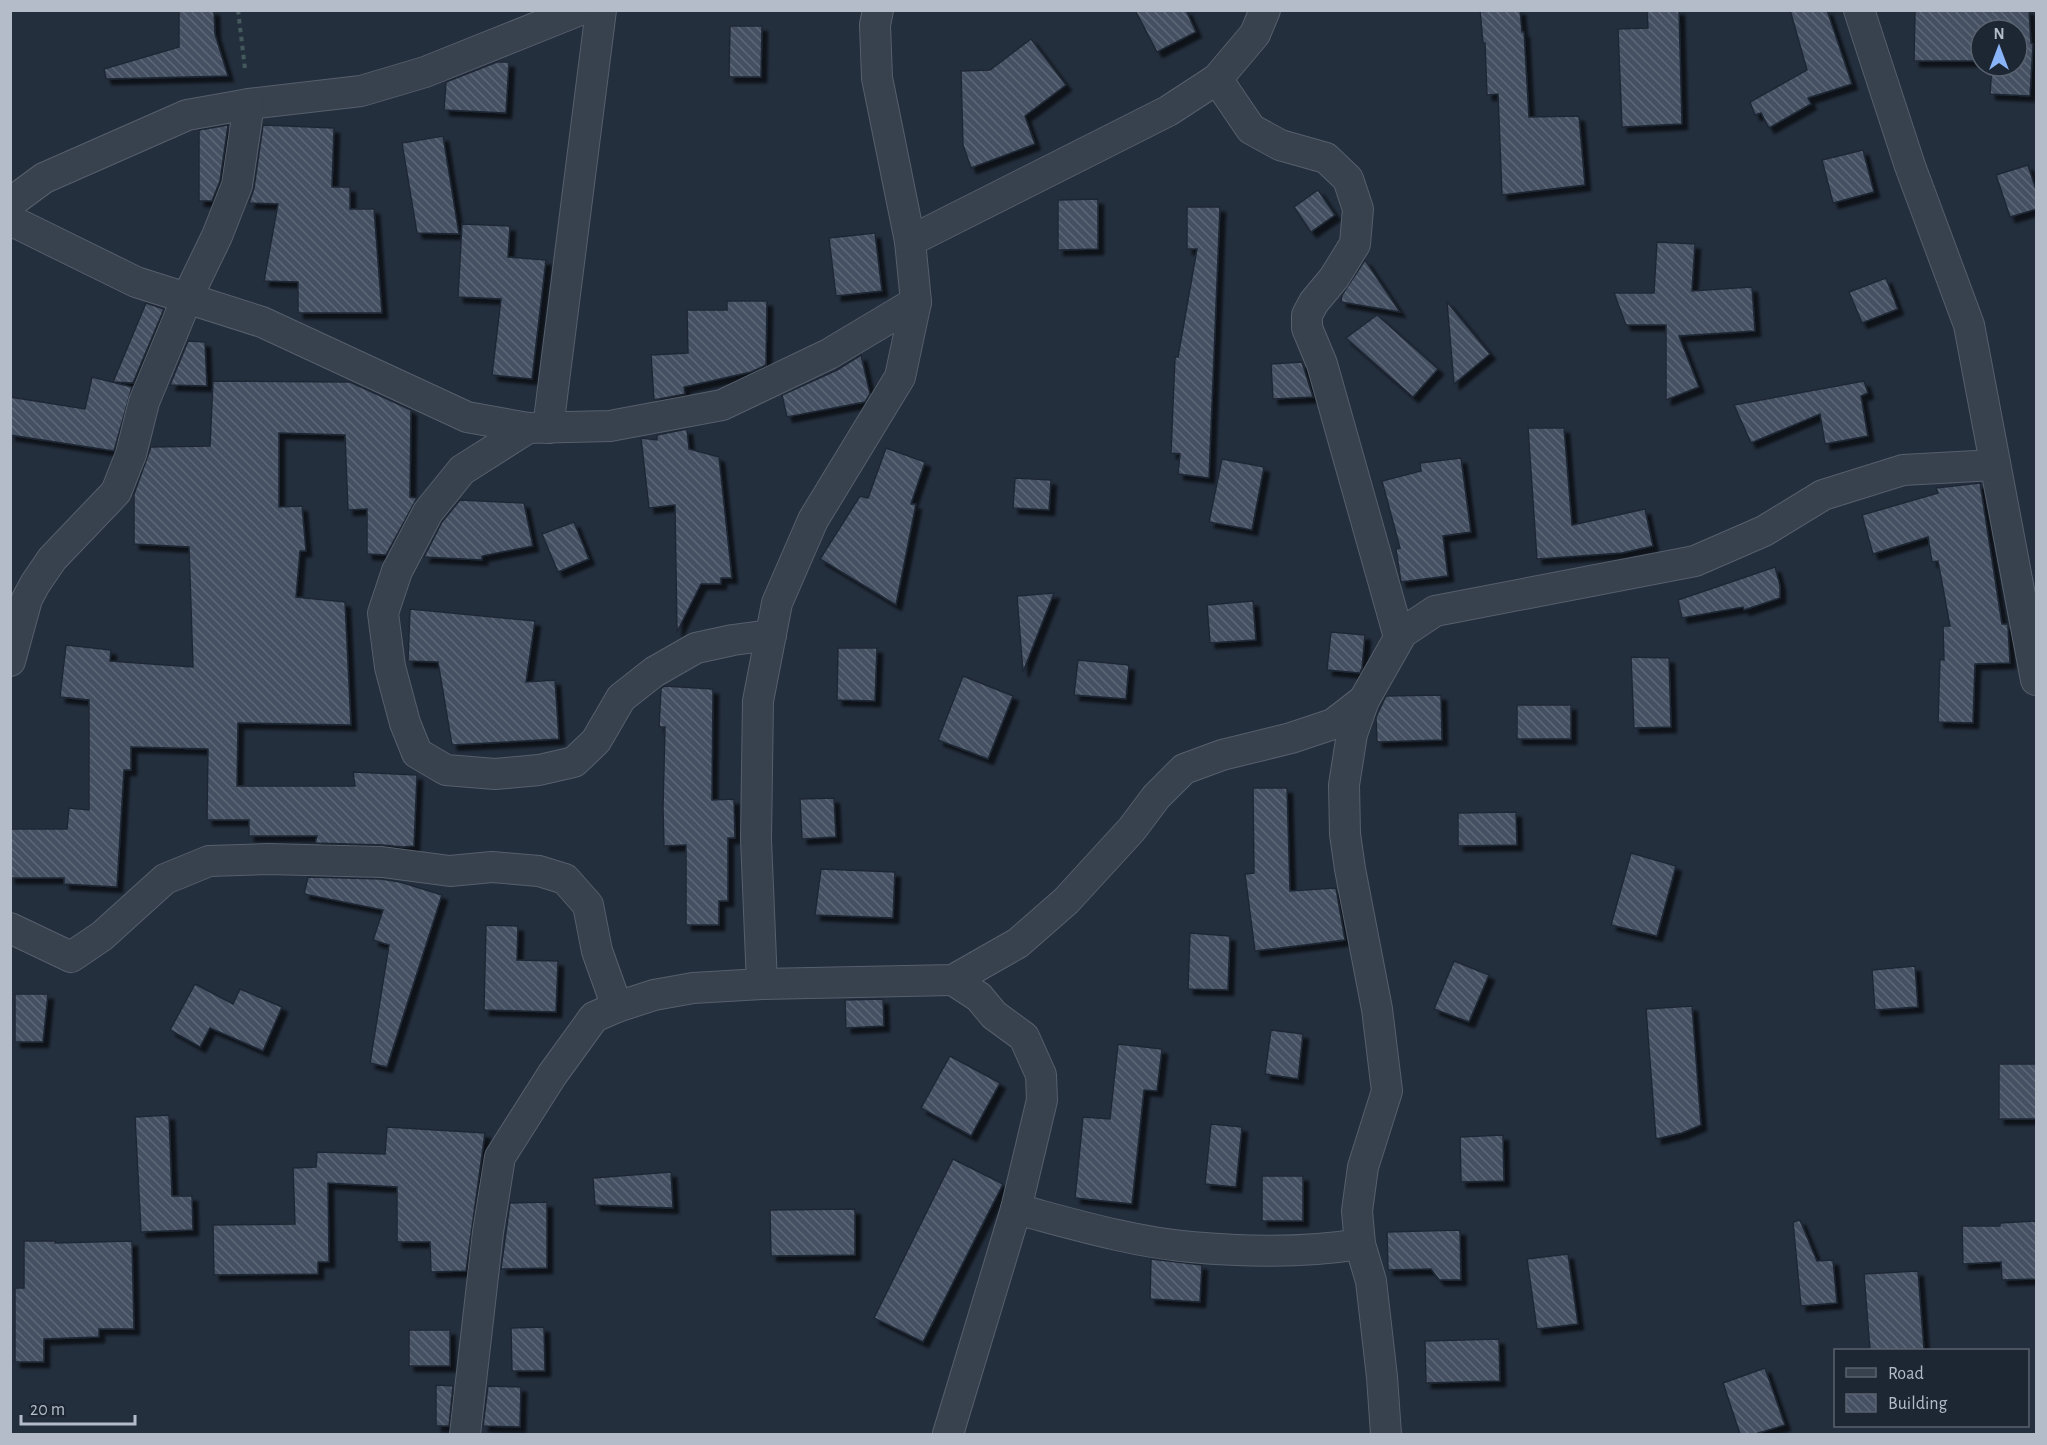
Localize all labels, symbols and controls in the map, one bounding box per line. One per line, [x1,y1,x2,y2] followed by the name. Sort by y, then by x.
[1969,18,2029,78] north arrow
[1993,26,2005,42] text: N
[1834,1349,2029,1427] legend
[1888,1365,1924,1383] text: Road
[21,1388,135,1426] scale bar
[1888,1395,1948,1413] text: Building
[30,1401,65,1419] text: 20 m

